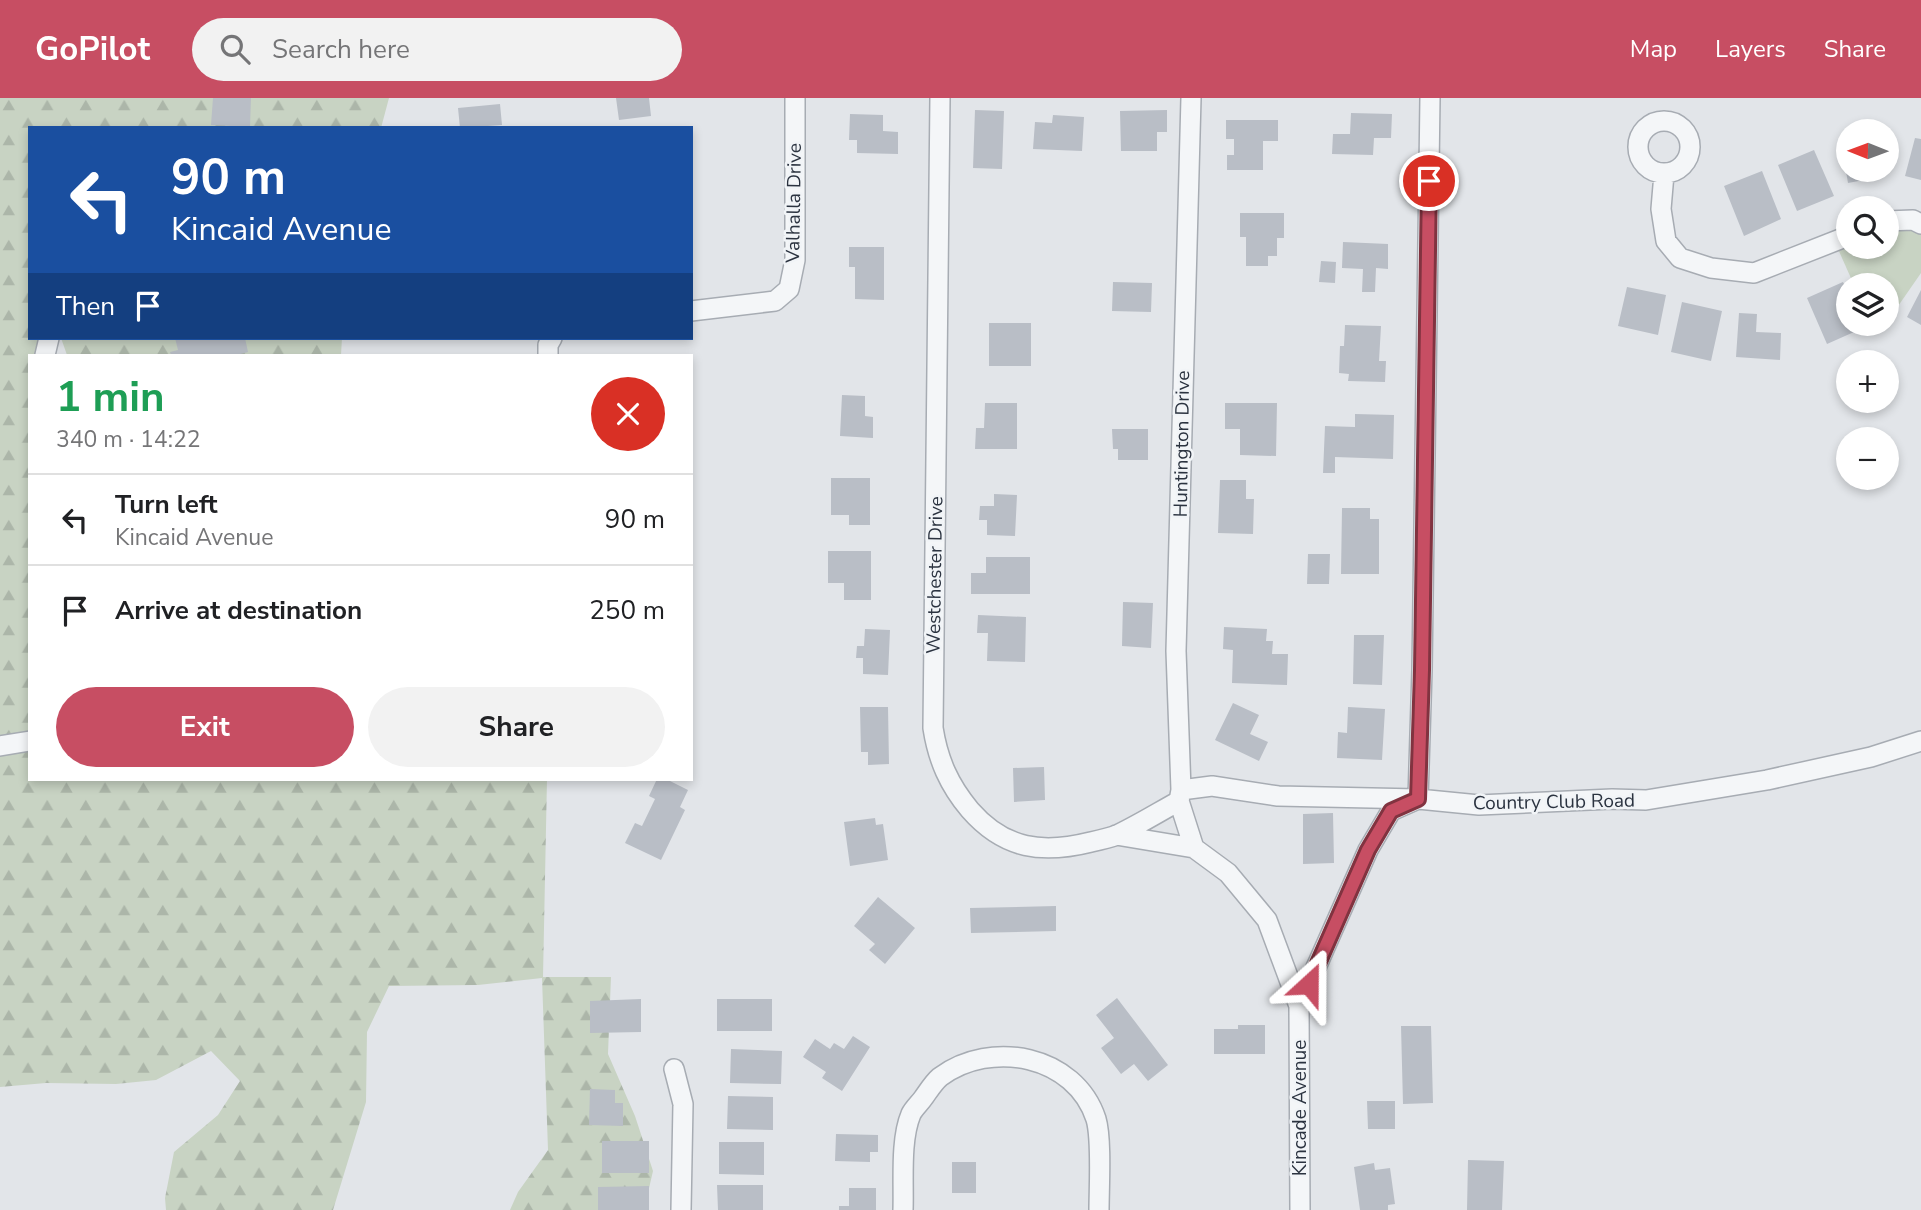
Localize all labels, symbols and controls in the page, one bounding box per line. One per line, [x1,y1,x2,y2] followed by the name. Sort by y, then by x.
[192,18,682,81] search box
[35,27,150,72] text: GoPilot
[216,30,254,68] icon: search
[272,32,410,67] text: Search here
[1630,33,1677,65] text: Map
[1715,33,1786,65] text: Layers
[1824,33,1886,65] text: Share
[1836,119,1899,182] north arrow
[1836,119,1899,490] map controls
[780,143,808,264] street label: Valhalla Drive
[171,144,286,211] text: 90 m
[1399,151,1459,211] pin
[56,154,147,245] icon: left
[1410,162,1448,200] icon: arrive
[1836,196,1899,259] button: search
[171,208,391,251] text: Kincaid Avenue
[1836,273,1899,336] button: layers
[129,287,167,325] icon: arrive
[56,289,115,324] text: Then
[1836,350,1899,413] button: +
[56,369,165,426] text: 1 min
[1168,370,1196,518] street label: Huntington Drive
[591,377,665,451] button: close
[56,424,201,455] text: 340 m · 14:22
[1836,427,1899,490] button: −
[115,487,218,522] text: Turn left
[921,496,949,654] street label: Westchester Drive
[56,501,94,539] icon: left
[605,502,665,537] text: 90 m
[115,522,273,553] text: Kincaid Avenue
[56,592,94,630] icon: arrive
[115,593,362,628] text: Arrive at destination
[589,593,665,628] text: 250 m
[56,687,354,767] button: Exit
[368,687,665,767] button: Share
[1473,788,1635,816] street label: Country Club Road
[1272,947,1346,1021] position arrow
[1287,1040,1313,1176] street label: Kincade Avenue

